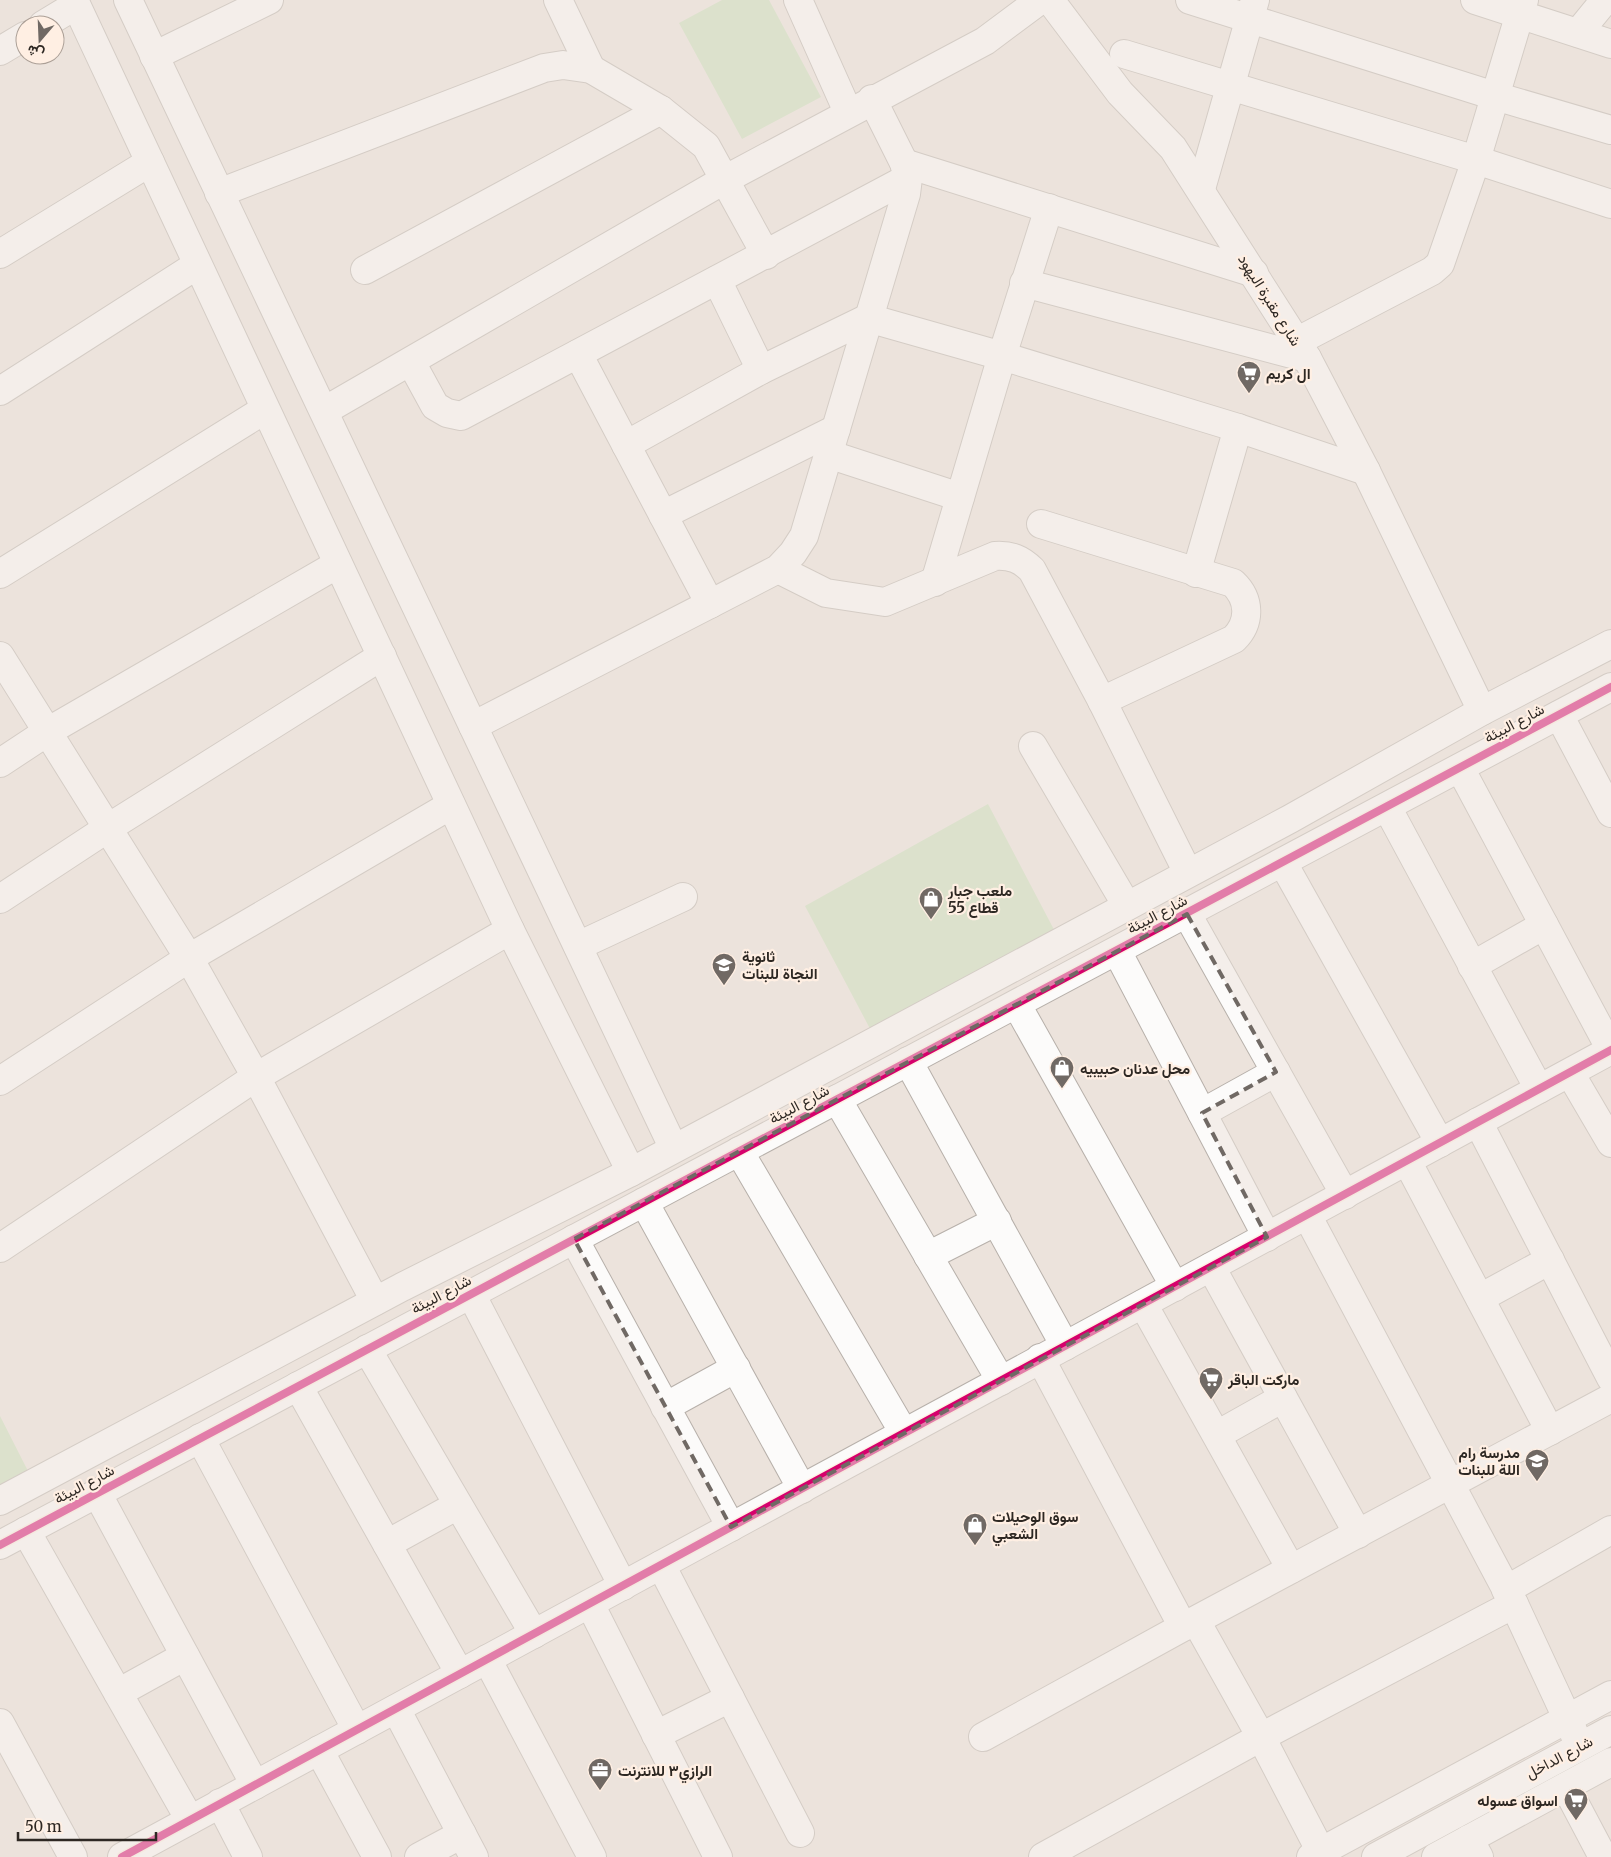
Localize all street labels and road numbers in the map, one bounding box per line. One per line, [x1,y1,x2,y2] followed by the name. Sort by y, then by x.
[1232,250,1306,351] street label: شارع مقبرة اليهود
[1481,699,1548,748] street label: شارع البيئة
[1124,890,1191,939] street label: شارع البيئة
[766,1080,833,1129] street label: شارع البيئة
[408,1270,475,1319] street label: شارع البيئة
[51,1460,118,1509] street label: شارع البيئة
[1522,1731,1597,1784] street label: شارع الداخل

